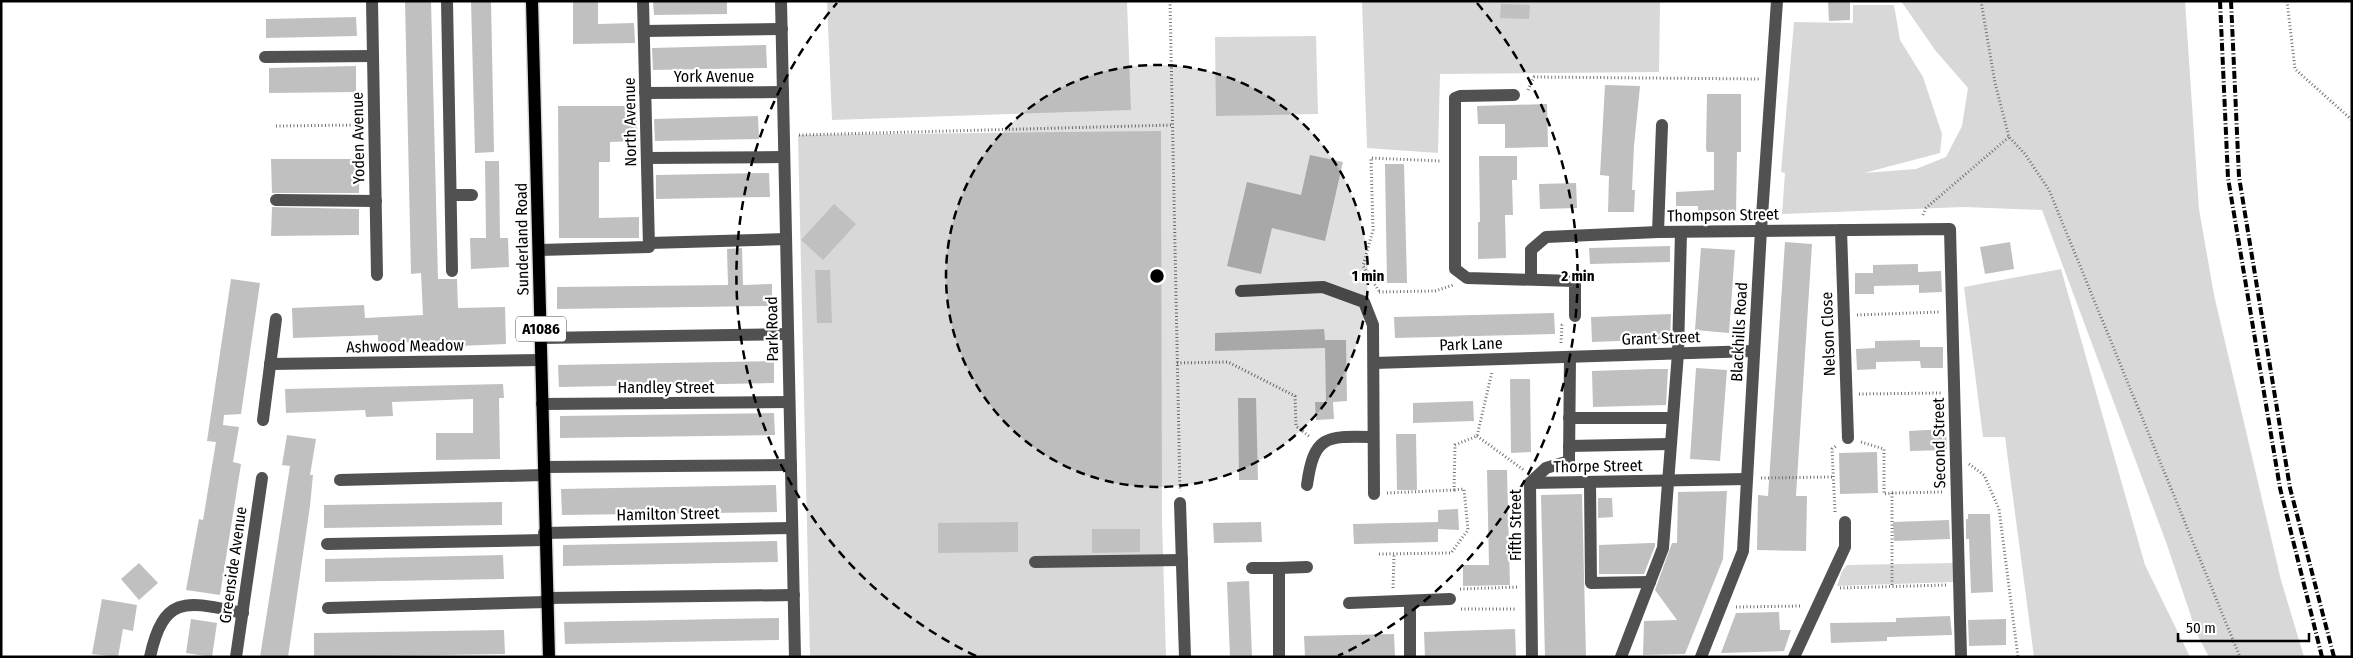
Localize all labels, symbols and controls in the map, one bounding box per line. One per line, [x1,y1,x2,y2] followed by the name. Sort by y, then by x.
[674,67,754,86] street label: York Avenue
[620,77,640,167] street label: North Avenue
[348,92,368,184] street label: Yoden Avenue
[512,182,532,296] street label: Sunderland Road
[1667,205,1780,225] street label: Thompson Street
[1148,267,1166,285] centre of rings
[1352,267,1384,285] text: 1 min
[1560,267,1595,285] text: 2 min
[1727,282,1751,382] street label: Blackhills Road
[1817,291,1839,377] street label: Nelson Close
[762,296,782,362] street label: Park Road
[516,316,566,342] road number: A1086
[1621,327,1702,349] street label: Grant Street
[1439,333,1503,355] street label: Park Lane
[346,335,465,357] street label: Ashwood Meadow
[618,378,715,397] street label: Handley Street
[1929,397,1949,489] street label: Second Street
[1553,456,1644,476] street label: Thorpe Street
[1506,488,1525,561] street label: Fifth Street
[616,504,720,524] street label: Hamilton Street
[215,505,251,625] street label: Greenside Avenue
[2178,610,2309,642] scale bar
[2186,619,2216,637] text: 50 m

